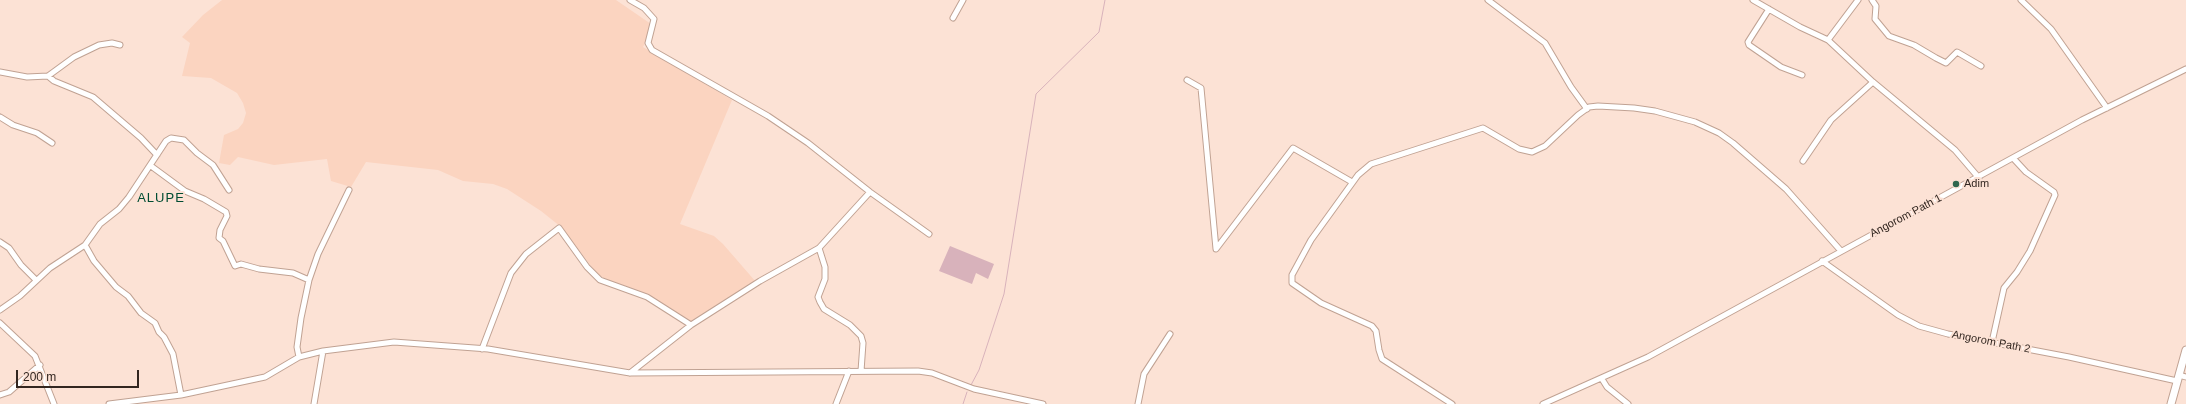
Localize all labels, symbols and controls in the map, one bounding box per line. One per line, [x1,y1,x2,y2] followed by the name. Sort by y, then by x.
[1964,177,1989,191] place label: Adim
[1951,179,1961,189] marker: Adim
[137,190,185,206] district label: ALUPE
[1868,192,1944,240] street label: Angorom Path 1
[1951,328,2031,356] street label: Angorom Path 2
[18,362,141,388] scale bar
[23,370,56,384] text: 200 m

